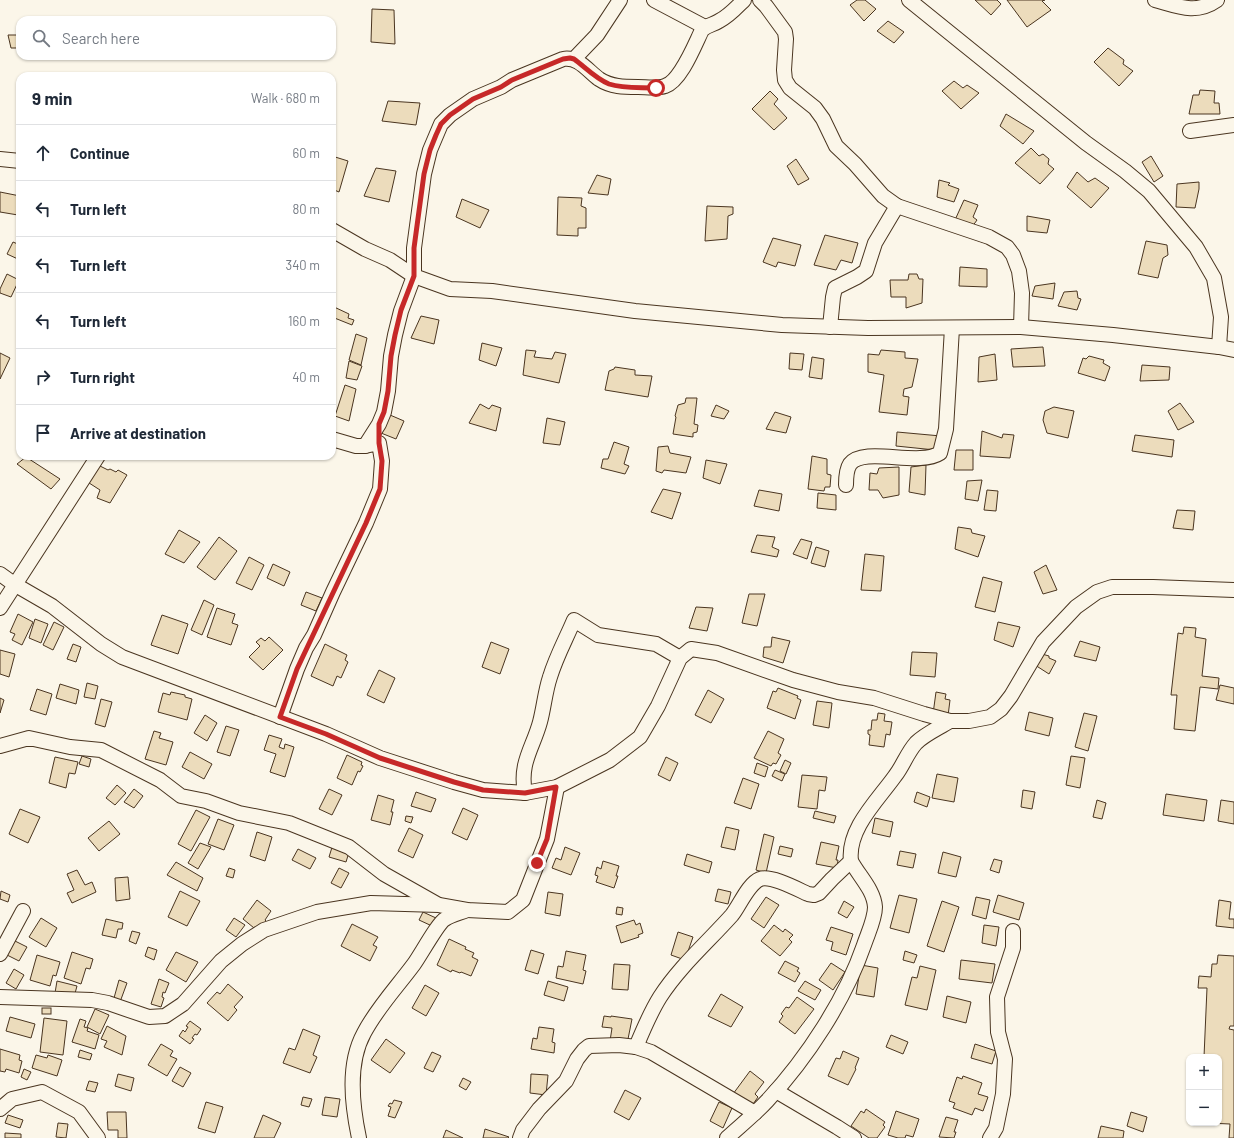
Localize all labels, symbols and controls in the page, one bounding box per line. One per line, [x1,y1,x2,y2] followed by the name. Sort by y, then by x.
[16,16,336,60] search box
[30,27,52,49] icon: search
[62,29,140,47] text: Search here
[647,79,665,97] route start
[32,88,72,108] text: 9 min
[251,90,320,106] text: Walk · 680 m
[32,142,54,164] icon: ahead
[70,144,130,162] text: Continue
[293,145,320,161] text: 60 m
[32,198,54,220] icon: left
[70,200,126,218] text: Turn left
[293,201,320,217] text: 80 m
[32,254,54,276] icon: left
[70,256,126,274] text: Turn left
[285,257,320,273] text: 340 m
[32,310,54,332] icon: left
[70,312,126,330] text: Turn left
[288,313,320,329] text: 160 m
[32,366,54,388] icon: right
[70,368,135,386] text: Turn right
[292,369,320,385] text: 40 m
[32,422,54,444] icon: arrive
[70,424,206,442] text: Arrive at destination
[528,854,546,872] route end
[1186,1054,1222,1126] map controls
[1186,1054,1222,1090] button: +
[1186,1090,1222,1126] button: −

